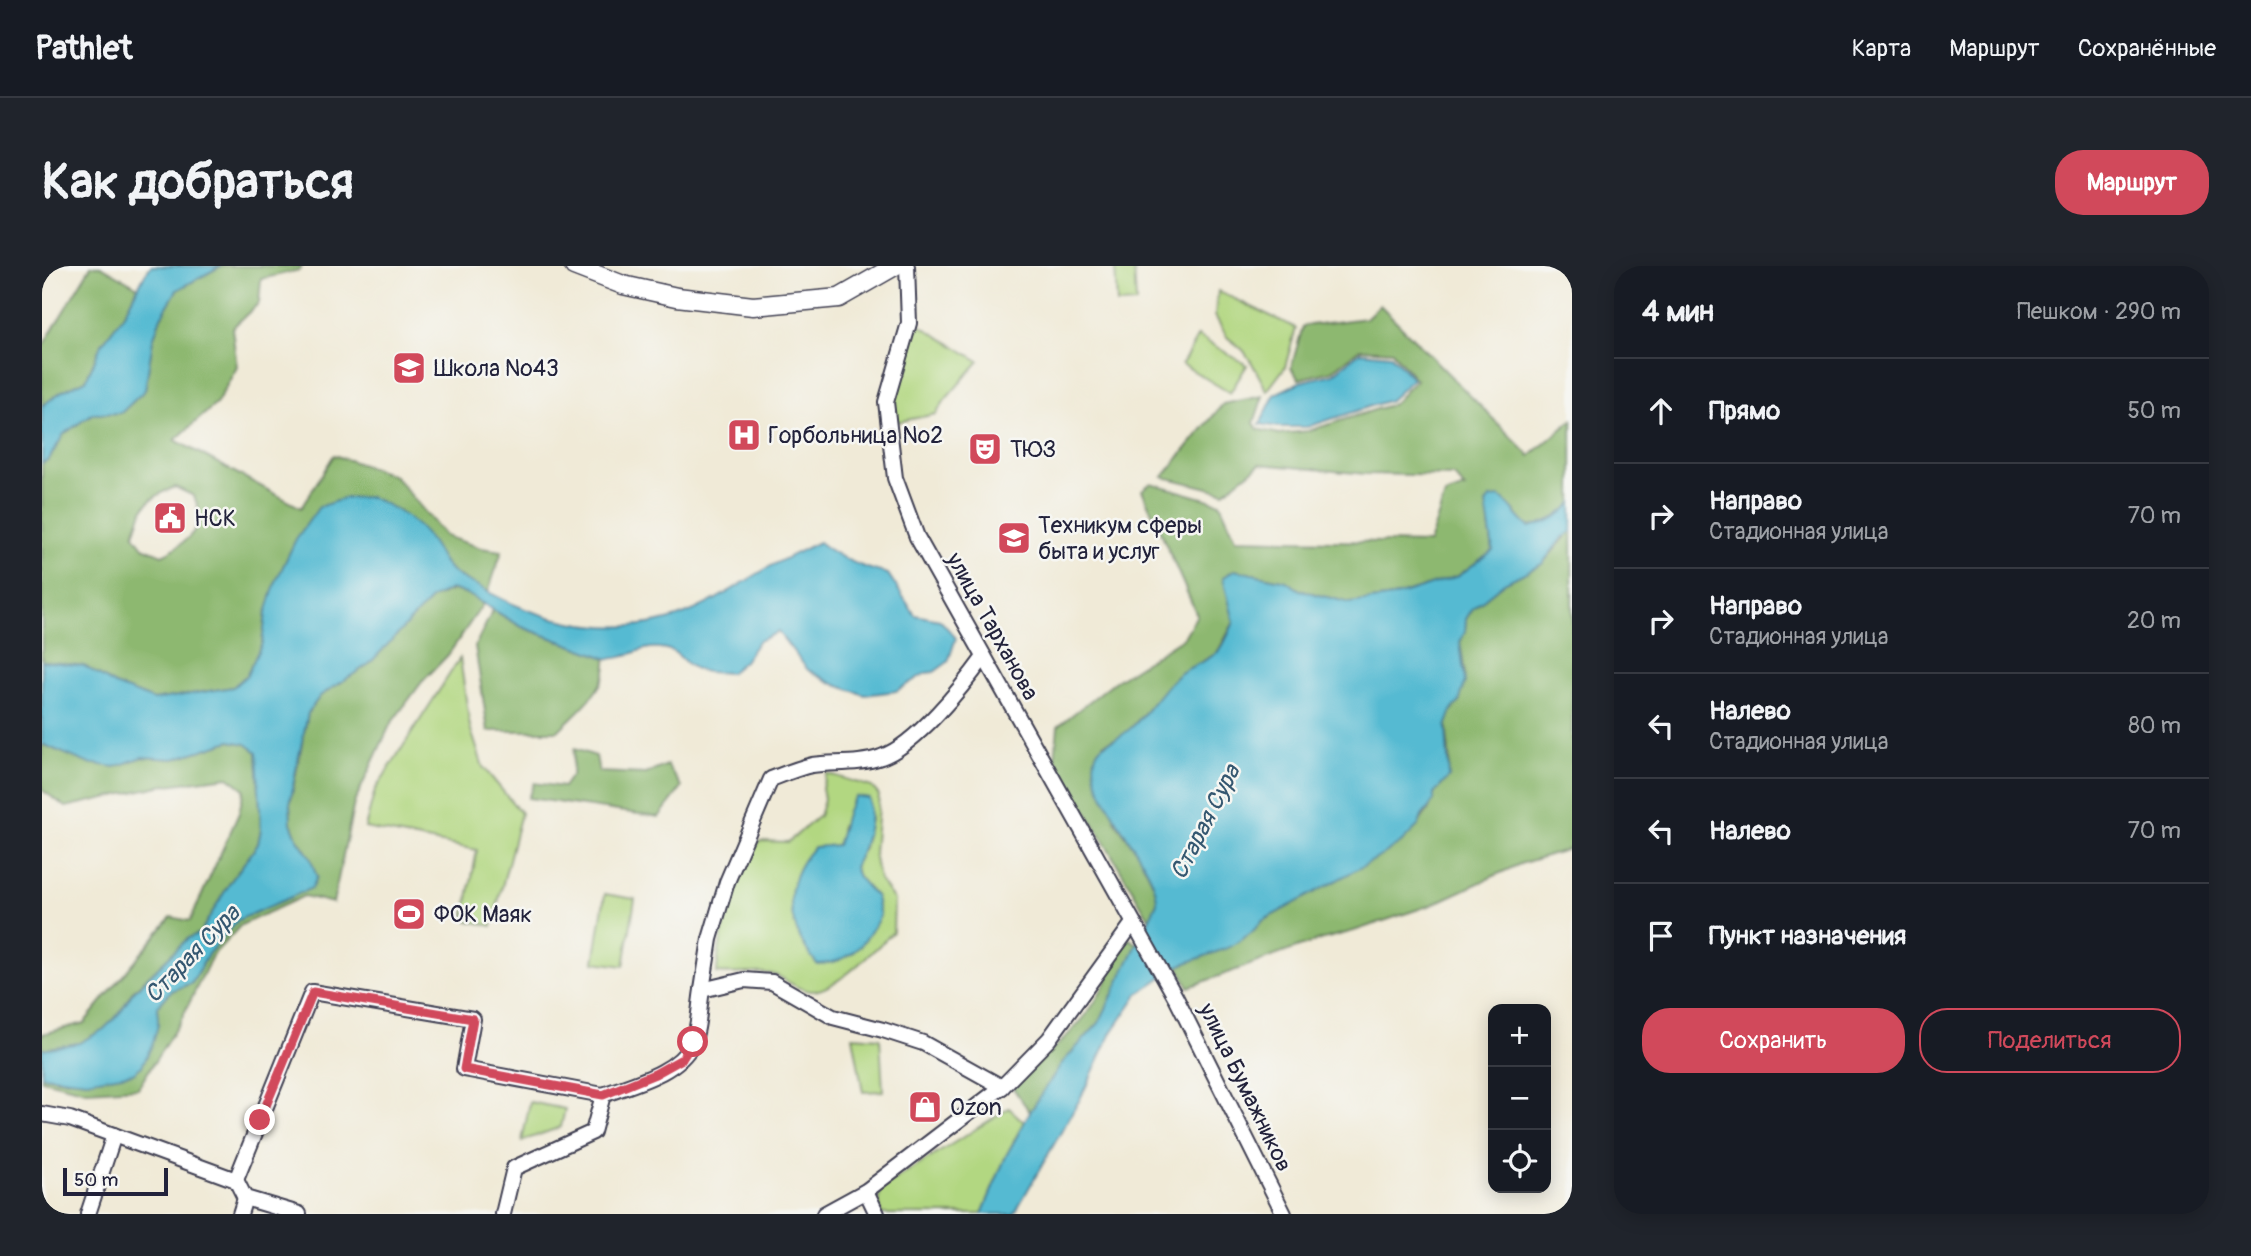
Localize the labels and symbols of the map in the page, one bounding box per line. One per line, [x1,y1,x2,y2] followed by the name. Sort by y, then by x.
[390,349,428,387] school or university icon: Школа №43
[434,354,559,383] place label: Школа №43
[725,416,763,454] hospital icon: Горбольница №2
[768,421,943,450] place label: Горбольница №2
[966,430,1004,468] theatre icon: ТЮЗ
[1010,435,1056,464] place label: ТЮЗ
[151,499,189,537] public building icon: НСК
[194,504,236,533] place label: НСК
[1038,511,1202,566] place label: Техникум сферы быта и услуг
[995,519,1033,557] school or university icon: Техникум сферы быта и услуг
[939,546,1045,705] street label: улица Тарханова
[1164,759,1247,884] water label: Старая Сура
[390,895,428,933] sports icon: ФОК Маяк
[139,898,247,1009] water label: Старая Сура
[434,900,532,929] place label: ФОК Маяк
[1192,997,1299,1176] street label: улица Бумажников
[677,1026,708,1057] route start
[906,1088,944,1126] shop icon: Ozon
[950,1093,1002,1122] place label: Ozon
[244,1104,275,1135] route end
[63,1165,168,1197] scale bar

